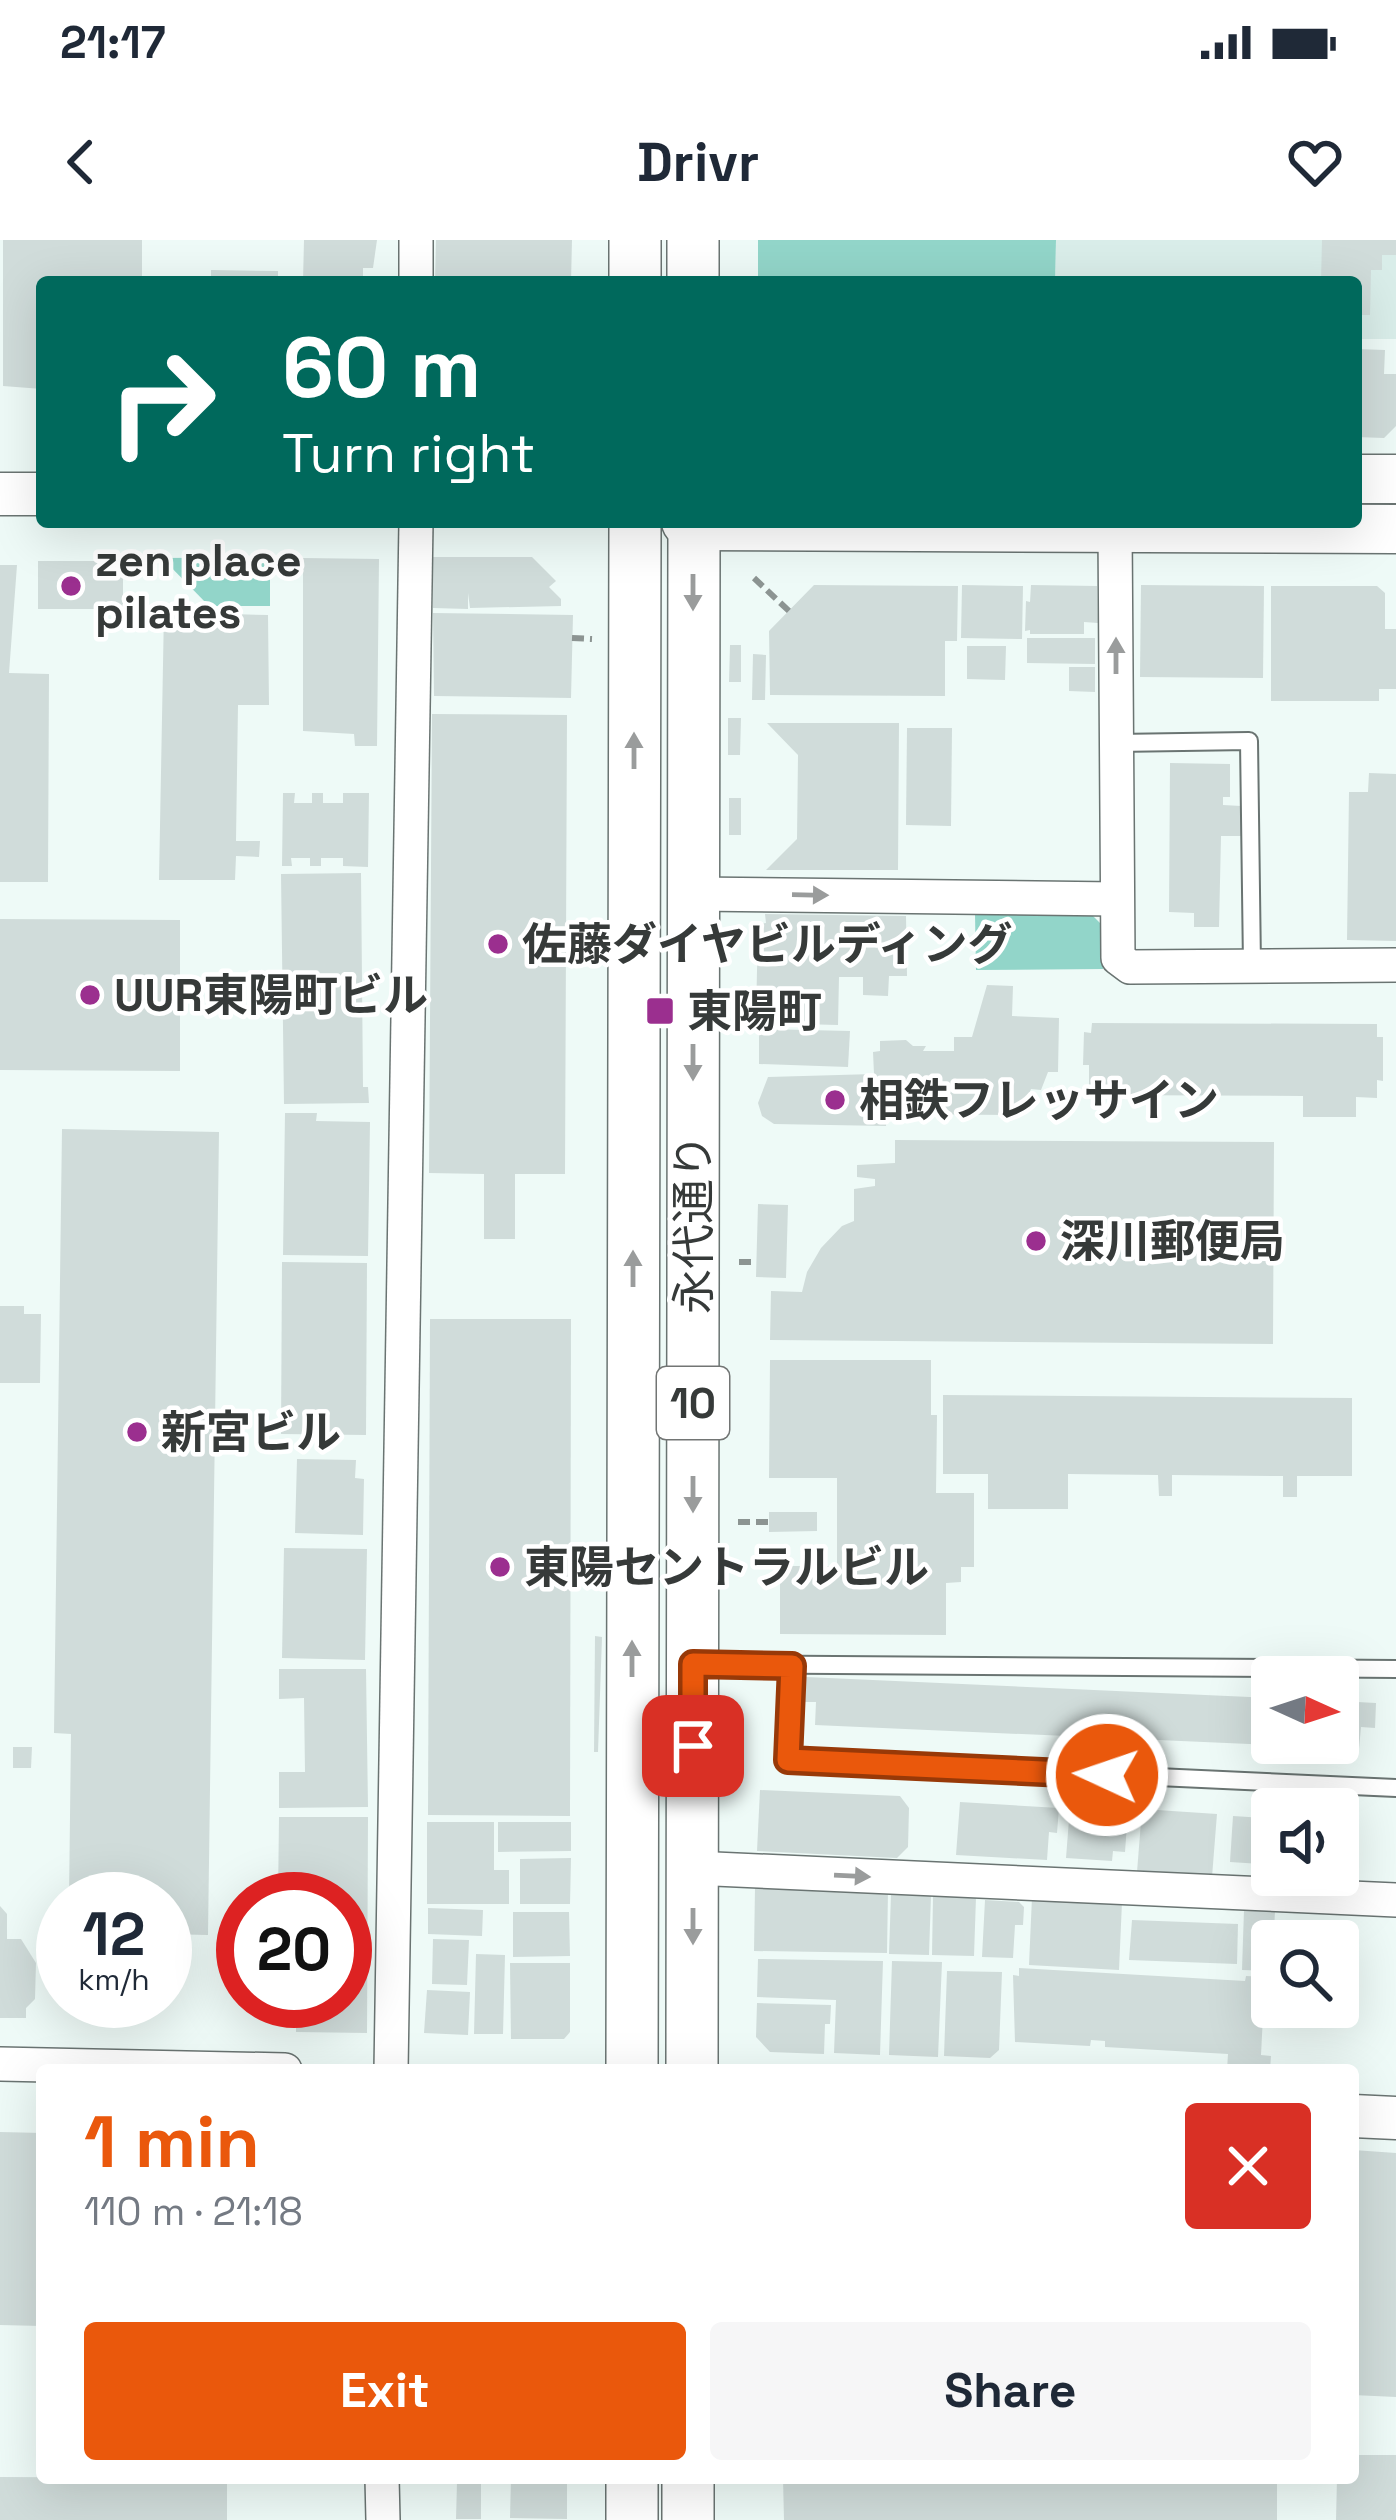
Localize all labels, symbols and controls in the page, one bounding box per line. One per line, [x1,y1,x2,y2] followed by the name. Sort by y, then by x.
[60,14,166,71] text: 21:17
[637,128,759,197] text: Drivr
[48,129,114,195] icon: back
[1282,129,1348,195] icon: heart
[282,314,481,422] text: 60 m
[84,324,240,480] icon: right
[282,419,535,488] text: Turn right
[95,532,302,641] place label: zen place pilates
[58,573,84,599] marker: zen place pilates
[683,574,703,612] one-way arrow
[1106,636,1126,674] one-way arrow
[624,731,644,769] one-way arrow
[792,885,830,905] one-way arrow
[522,916,1013,973] place label: 佐藤ダイヤビルディング
[485,931,511,957] marker: 佐藤ダイヤビルディング
[114,967,428,1024] place label: UUR東陽町ビル
[77,982,103,1008] marker: UUR東陽町ビル
[687,983,822,1040] place label: 東陽町
[644,995,676,1027] marker: 東陽町
[683,1044,703,1082] one-way arrow
[859,1072,1219,1129] place label: 相鉄フレッサイン
[822,1087,848,1113] marker: 相鉄フレッサイン
[665,1134,722,1314] street label: 永代通り
[1060,1213,1285,1270] place label: 深川郵便局
[1023,1228,1049,1254] marker: 深川郵便局
[623,1249,643,1287] one-way arrow
[657,1367,729,1439] road number: 10
[161,1404,341,1461] place label: 新宮ビル
[124,1419,150,1445] marker: 新宮ビル
[683,1476,703,1514] one-way arrow
[524,1539,929,1596] place label: 東陽セントラルビル
[487,1554,513,1580] marker: 東陽セントラルビル
[622,1639,642,1677] one-way arrow
[1251,1656,1359,1764] north arrow
[1251,1656,1359,2028] map controls
[642,1695,744,1797] pin
[1044,1712,1170,1838] position arrow
[660,1713,726,1779] icon: arrive
[1251,1788,1359,1896] button: sound
[834,1866,872,1885] one-way arrow
[216,1872,372,2028] speed limit sign: 20
[83,1896,145,1973] text: 12
[683,1908,702,1946] one-way arrow
[1251,1920,1359,2028] button: search
[78,1960,150,1999] text: km/h
[84,2096,260,2188] text: 1 min
[1185,2103,1311,2229] button: close
[84,2187,303,2236] text: 110 m · 21:18
[84,2322,686,2460] button: Exit
[710,2322,1311,2460] button: Share

